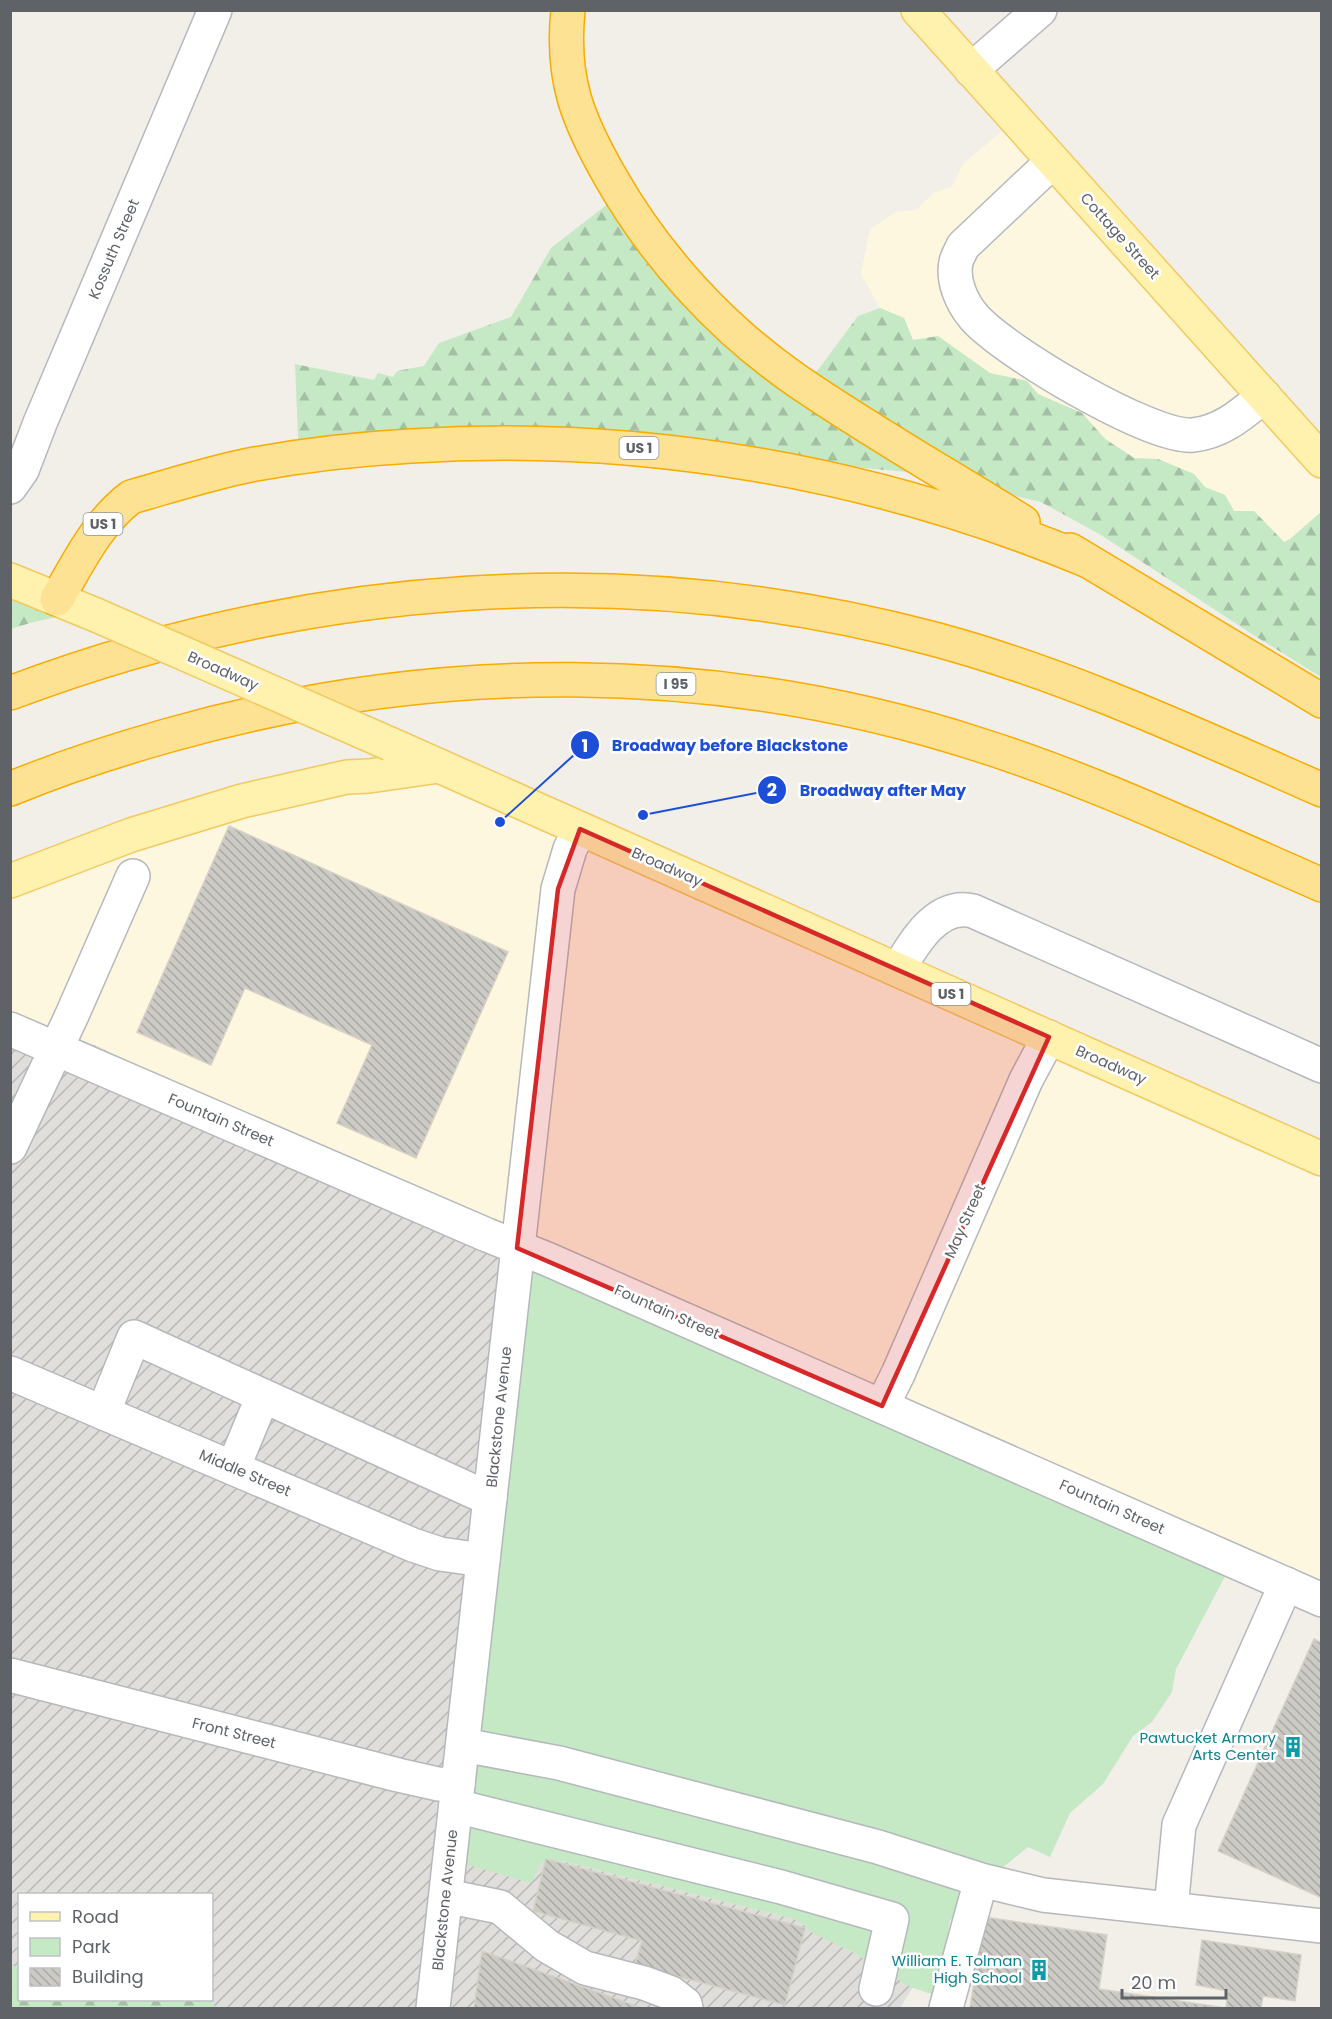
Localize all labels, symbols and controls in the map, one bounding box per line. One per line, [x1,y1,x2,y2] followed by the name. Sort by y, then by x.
[1076,188,1165,283] street label: Cottage Street
[83,196,144,302] street label: Kossuth Street
[620,437,658,459] road number: US 1
[84,513,122,535] road number: US 1
[184,646,262,696] street label: Broadway
[656,673,696,695] road number: I 95
[570,728,861,762] callout: Broadway before Blackstone
[582,733,588,758] text: 1
[612,734,848,757] text: Broadway before Blackstone
[757,773,978,807] callout: Broadway after May
[767,777,777,802] text: 2
[800,779,967,802] text: Broadway after May
[628,842,706,892] street label: Broadway
[932,983,970,1005] road number: US 1
[1072,1040,1150,1090] street label: Broadway
[165,1088,277,1151] street label: Fountain Street
[939,1180,990,1261] street label: May Street
[611,1279,723,1344] street label: Fountain Street
[481,1345,516,1489] street label: Blackstone Avenue
[196,1444,294,1501] street label: Middle Street
[1056,1474,1168,1539] street label: Fountain Street
[190,1712,278,1753] street label: Front Street
[1139,1727,1277,1765] place label: Pawtucket Armory Arts Center
[1281,1735,1305,1759] building icon: Pawtucket Armory Arts Center
[427,1828,462,1972] street label: Blackstone Avenue
[18,1893,213,2001] legend
[72,1904,119,1929] text: Road
[72,1934,111,1959] text: Park
[892,1950,1022,1988] place label: William E. Tolman High School
[1027,1958,1051,1982] building icon: William E. Tolman High School
[1122,1962,1226,2000] scale bar
[72,1964,144,1989] text: Building
[1131,1970,1176,1995] text: 20 m

